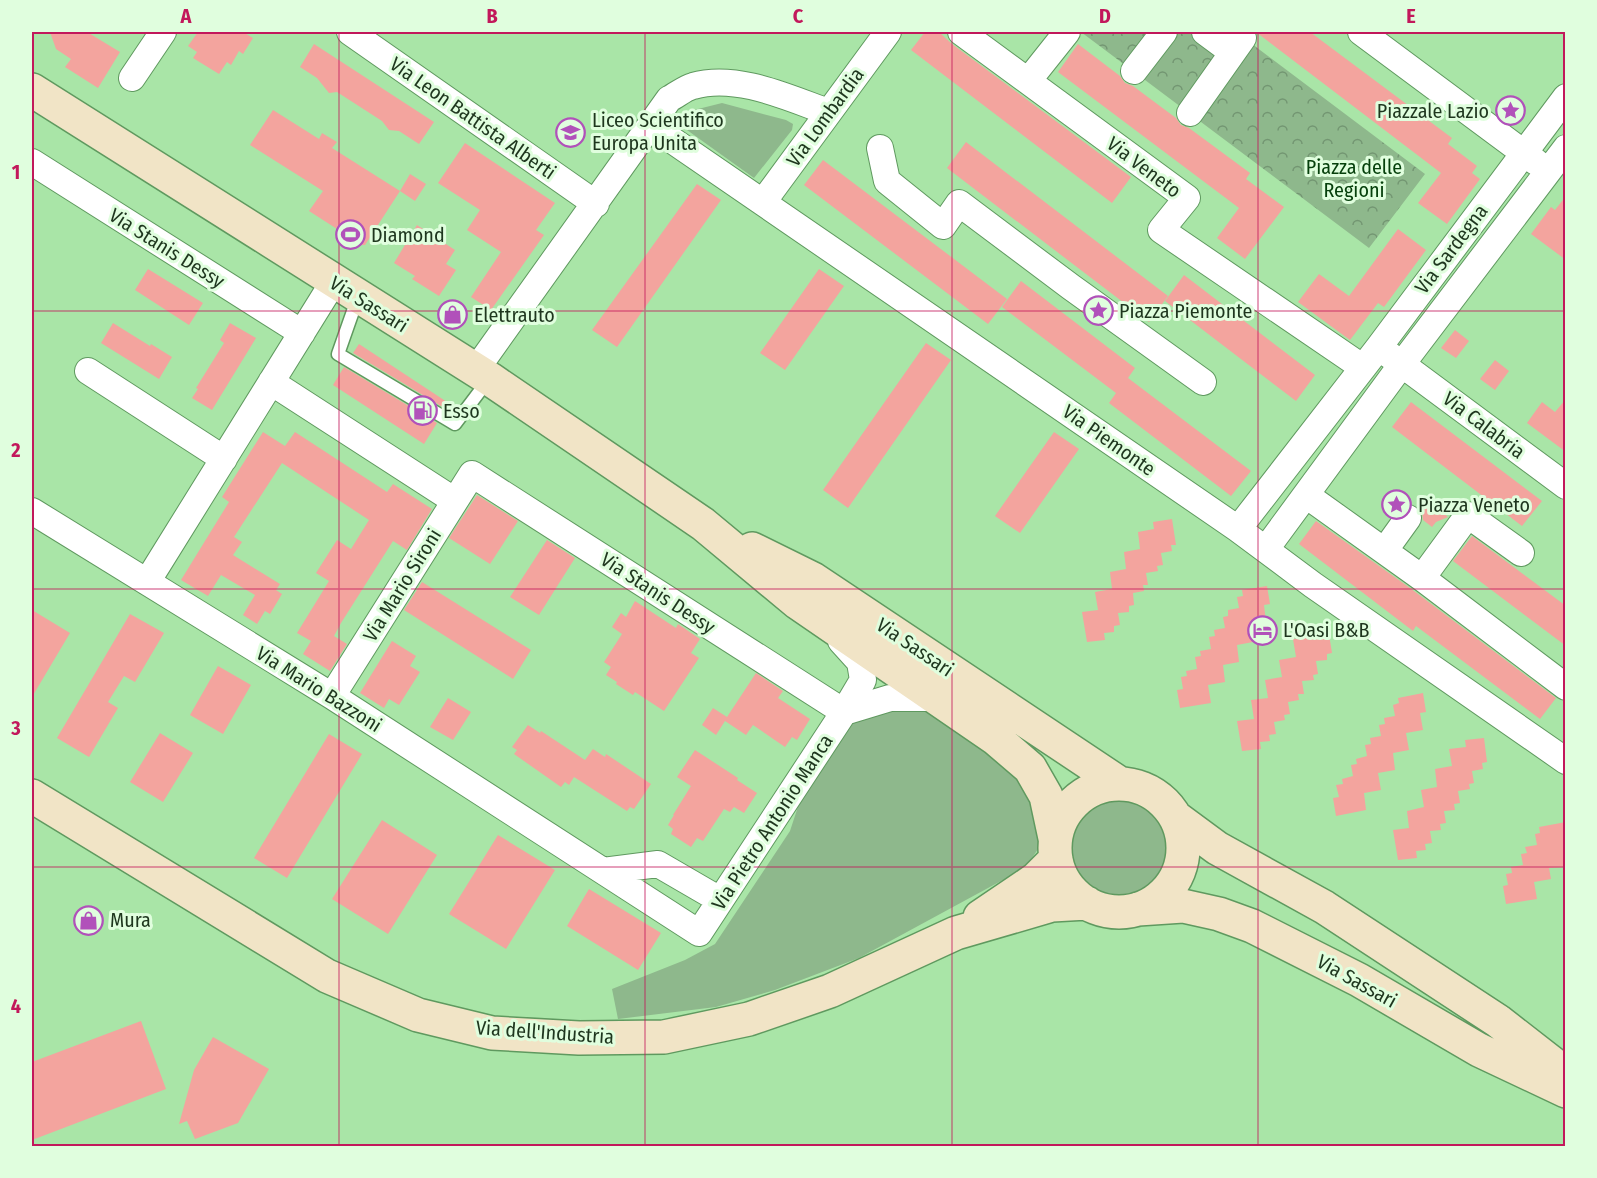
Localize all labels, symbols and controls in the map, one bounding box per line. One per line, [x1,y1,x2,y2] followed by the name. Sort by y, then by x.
[180,4,193,28] text: A
[486,4,498,28] text: B
[793,4,804,28] text: C
[1099,4,1111,28] text: D
[1406,4,1416,28] text: E
[385,52,561,184] street label: Via Leon Battista Alberti
[781,63,869,171] street label: Via Lombardia
[1494,95,1526,127] place icon: Piazzale Lazio
[1377,99,1489,123] place label: Piazzale Lazio
[592,108,724,155] place label: Liceo Scientifico Europa Unita
[555,116,587,148] school or university icon: Liceo Scientifico Europa Unita
[1102,131,1186,203] street label: Via Veneto
[1306,155,1402,202] park label: Piazza delle Regioni
[12,160,20,184] text: 1
[1409,199,1493,299] street label: Via Sardegna
[105,203,229,293] street label: Via Stanis Dessy
[334,219,366,251] sports icon: Diamond
[371,223,445,247] place label: Diamond
[325,271,413,337] street label: Via Sassari
[1082,295,1114,327] place icon: Piazza Piemonte
[437,299,469,331] shop icon: Elettrauto
[1119,299,1252,323] place label: Piazza Piemonte
[474,303,555,327] place label: Elettrauto
[1438,386,1530,464] street label: Via Calabria
[406,395,438,427] fuel station icon: Esso
[443,399,480,423] place label: Esso
[1058,399,1160,481] street label: Via Piemonte
[10,438,21,462] text: 2
[1381,489,1413,521] place icon: Piazza Veneto
[1418,493,1530,517] place label: Piazza Veneto
[358,524,446,646] street label: Via Mario Sironi
[596,547,720,639] street label: Via Stanis Dessy
[872,612,958,682] street label: Via Sassari
[1246,614,1278,646] hotel icon: L'Oasi B&B
[1283,618,1369,642] place label: L'Oasi B&B
[252,641,386,737] street label: Via Mario Bazzoni
[10,716,21,740] text: 3
[706,730,838,914] street label: Via Pietro Antonio Manca
[73,904,105,936] shop icon: Mura
[110,908,151,932] place label: Mura
[1313,949,1401,1013] street label: Via Sassari
[11,994,21,1018] text: 4
[475,1015,615,1049] street label: Via dell'Industria

